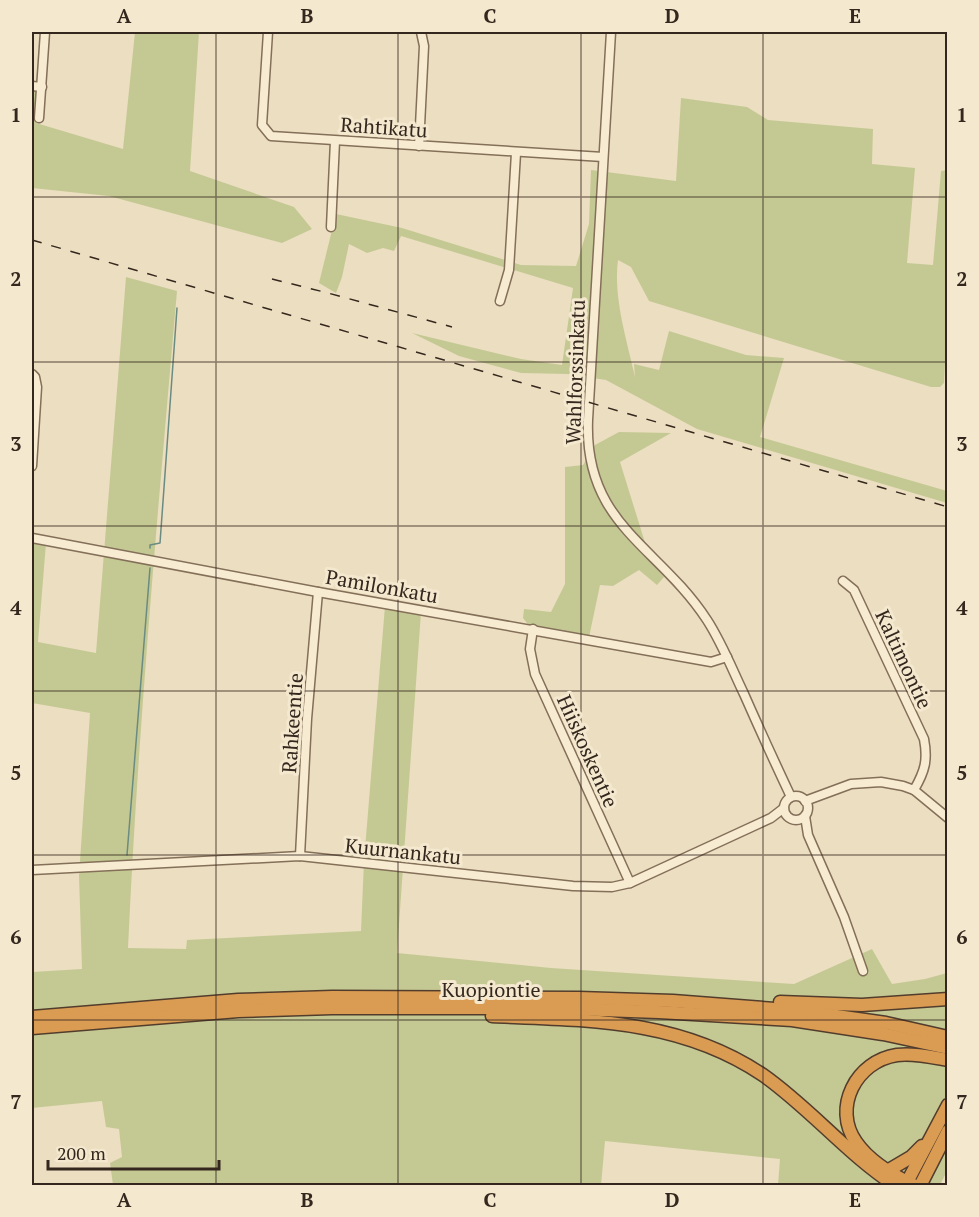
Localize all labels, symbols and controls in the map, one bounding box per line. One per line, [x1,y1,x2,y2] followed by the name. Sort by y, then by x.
[117,2,132,29] text: A
[301,2,314,29] text: B
[483,2,497,29] text: C
[665,2,679,29] text: D
[849,2,861,29] text: E
[10,101,22,128] text: 1
[956,101,968,128] text: 1
[339,110,429,144] street label: Rahtikatu
[10,265,22,292] text: 2
[956,265,968,292] text: 2
[559,299,591,445] street label: Wahlforssinkatu
[10,430,22,457] text: 3
[956,430,968,457] text: 3
[324,563,440,609] street label: Pamilonkatu
[10,594,22,621] text: 4
[956,594,968,621] text: 4
[869,605,939,713] street label: Kaltimontie
[275,672,309,774] street label: Rahkeentie
[551,690,625,812] street label: Hiiskoskentie
[10,759,22,786] text: 5
[956,759,968,786] text: 5
[344,831,462,871] street label: Kuurnankatu
[10,923,22,950] text: 6
[956,923,968,950] text: 6
[441,976,541,1003] street label: Kuopiontie
[10,1088,22,1115] text: 7
[956,1088,968,1115] text: 7
[48,1133,219,1171] scale bar
[57,1141,106,1165] text: 200 m
[117,1186,132,1213] text: A
[301,1186,314,1213] text: B
[483,1186,497,1213] text: C
[665,1186,679,1213] text: D
[849,1186,861,1213] text: E

